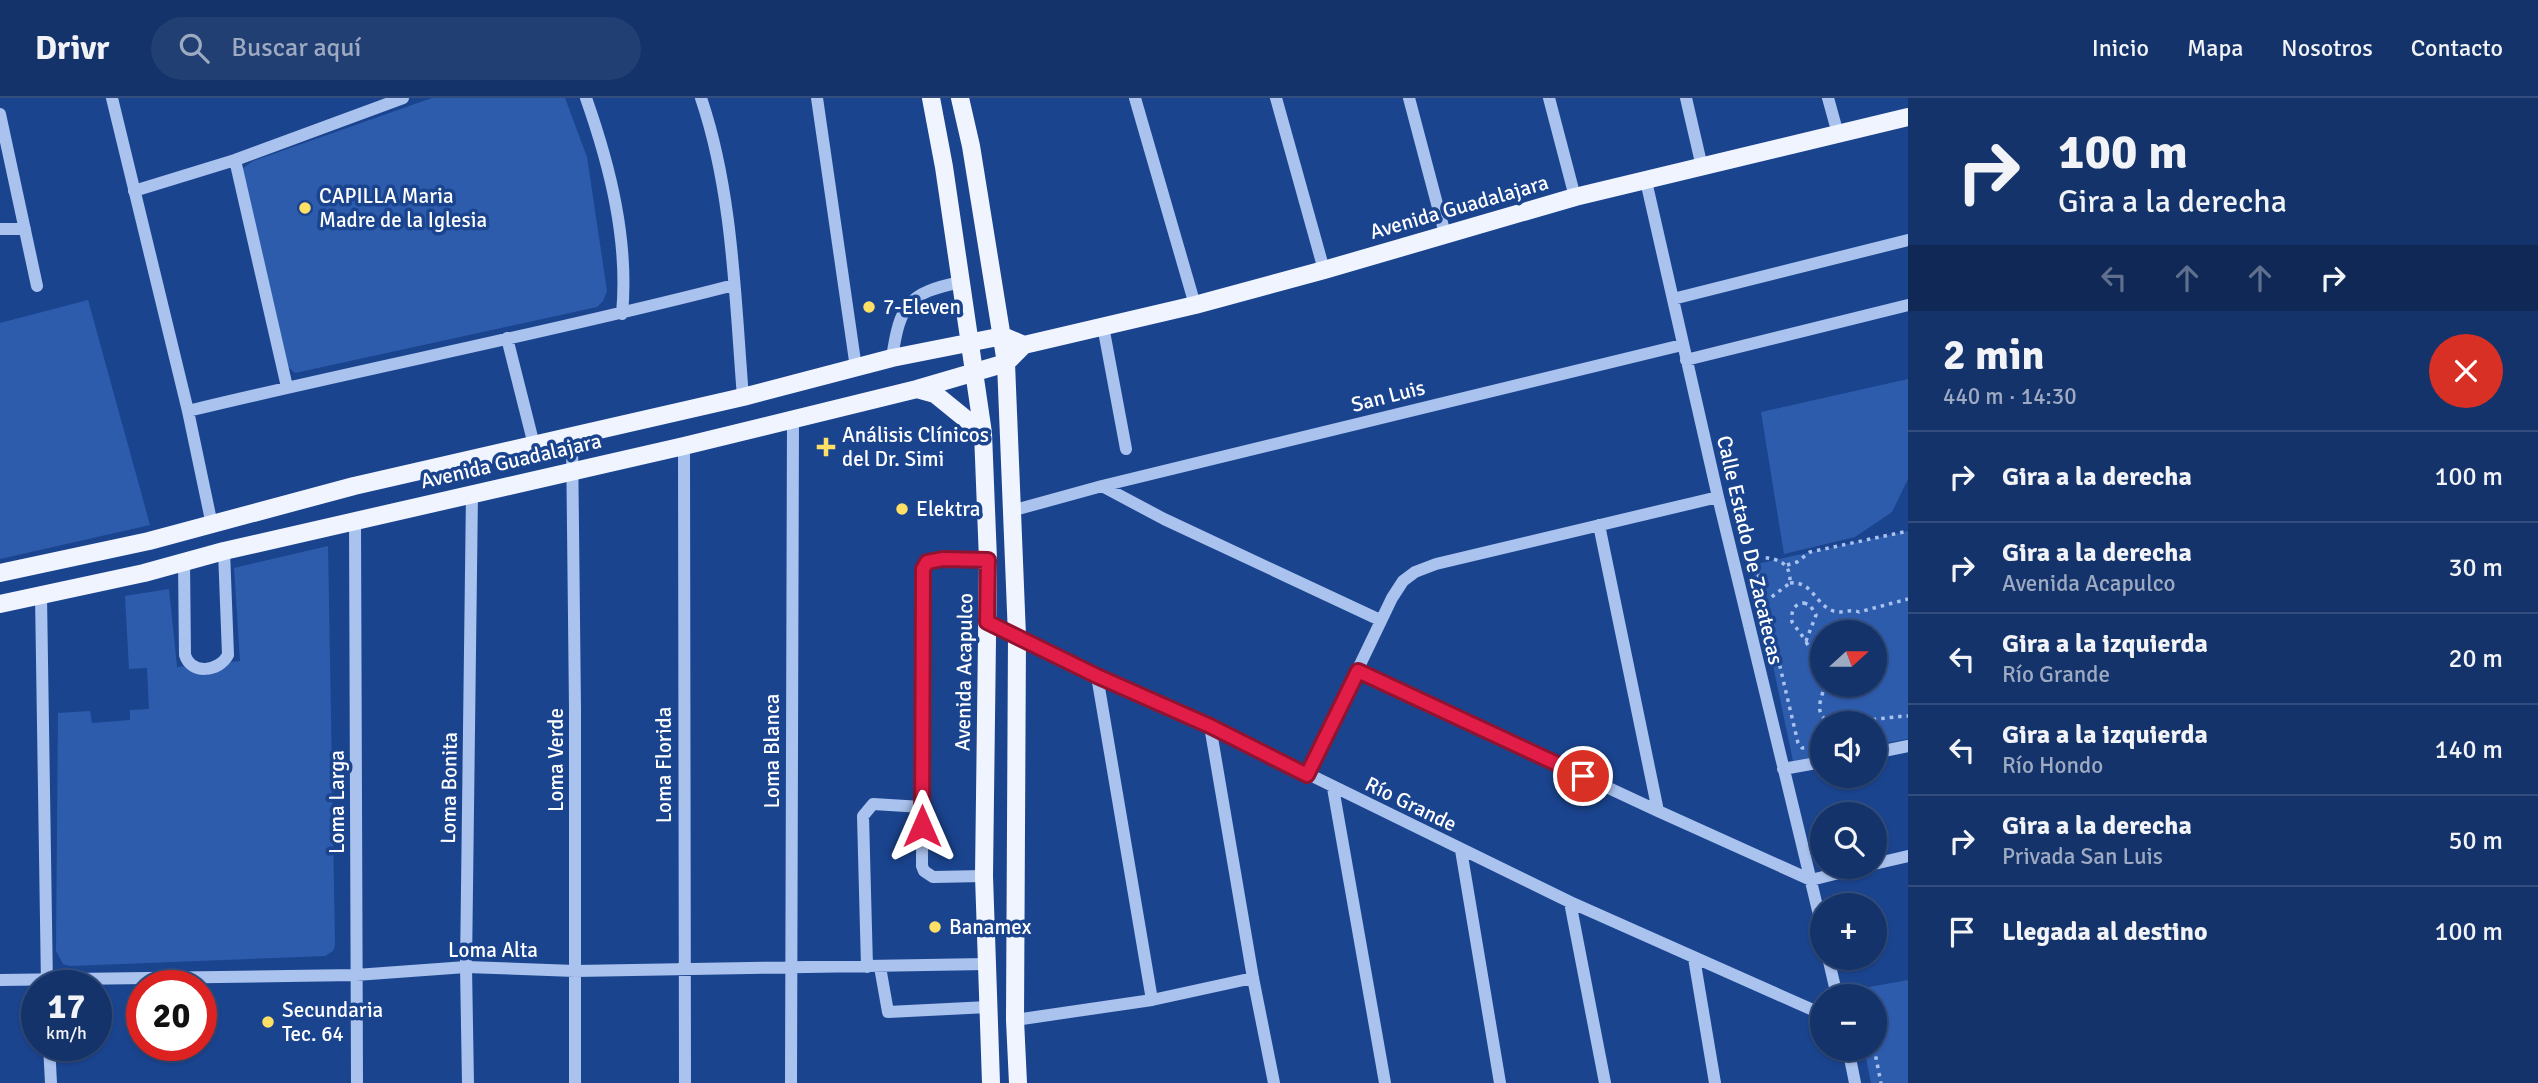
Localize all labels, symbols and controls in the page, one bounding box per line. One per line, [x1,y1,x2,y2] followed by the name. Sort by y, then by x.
[151,17,641,80] search box
[35,28,109,69] text: Drivr
[175,29,213,67] icon: search
[231,32,361,64] text: Buscar aquí
[2092,33,2149,63] text: Inicio
[2187,33,2243,63] text: Mapa
[2281,33,2373,63] text: Nosotros
[2411,33,2503,63] text: Contacto
[2058,122,2188,182] text: 100 m
[1943,126,2034,217] icon: right
[1367,169,1551,245] street label: Avenida Guadalajara
[2058,182,2287,221] text: Gira a la derecha
[319,183,487,233] place label: CAPILLA Maria Madre de la Iglesia
[297,200,313,216] marker: CAPILLA Maria Madre de la Iglesia
[2095,259,2133,297] icon: left
[2168,259,2206,297] icon: ahead
[2241,259,2279,297] icon: ahead
[2314,259,2352,297] icon: right
[883,294,961,320] place label: 7-Eleven
[861,299,877,315] marker: 7-Eleven
[1943,330,2044,381] text: 2 min
[2429,334,2503,408] button: close
[1348,374,1428,418] street label: San Luis
[1943,382,2077,411] text: 440 m · 14:30
[842,422,989,472] place label: Análisis Clínicos del Dr. Simi
[418,428,604,494] street label: Avenida Guadalajara
[1711,433,1789,667] street label: Calle Estado De Zacatecas
[816,437,836,457] marker: Análisis Clínicos del Dr. Simi
[1943,458,1981,496] icon: right
[2002,461,2192,493] text: Gira a la derecha
[2434,461,2503,493] text: 100 m
[916,496,980,522] place label: Elektra
[894,501,910,517] marker: Elektra
[2002,537,2192,569] text: Gira a la derecha
[1943,549,1981,587] icon: right
[2448,552,2503,584] text: 30 m
[2002,569,2175,598] text: Avenida Acapulco
[950,593,978,751] street label: Avenida Acapulco
[1810,620,1886,696] north arrow
[1810,620,1887,1061] map controls
[2002,628,2208,660] text: Gira a la izquierda
[1943,640,1981,678] icon: left
[2448,643,2503,675] text: 20 m
[2002,660,2110,689] text: Río Grande
[759,694,785,808] street label: Loma Blanca
[651,707,677,823] street label: Loma Florida
[543,708,569,812] street label: Loma Verde
[1810,711,1887,788] button: sound
[2002,719,2208,751] text: Gira a la izquierda
[1943,731,1981,769] icon: left
[435,732,463,844] street label: Loma Bonita
[2434,734,2503,766] text: 140 m
[1553,746,1613,806] pin
[324,750,350,854] street label: Loma Larga
[2002,751,2103,780] text: Río Hondo
[1564,757,1602,795] icon: arrive
[1361,771,1461,837] street label: Río Grande
[885,789,959,863] position arrow
[1810,802,1887,879] button: search
[2002,810,2192,842] text: Gira a la derecha
[1943,822,1981,860] icon: right
[2448,825,2503,857] text: 50 m
[2002,842,2163,871] text: Privada San Luis
[1810,893,1887,970] button: +
[1943,913,1981,951] icon: arrive
[949,914,1032,940] place label: Banamex
[2002,916,2208,948] text: Llegada al destino
[2434,916,2503,948] text: 100 m
[927,919,943,935] marker: Banamex
[448,937,538,963] street label: Loma Alta
[126,970,217,1061] speed limit sign: 20
[1810,984,1887,1061] button: −
[48,985,85,1028] text: 17
[282,997,383,1047] place label: Secundaria Tec. 64
[260,1014,276,1030] marker: Secundaria Tec. 64
[46,1022,87,1044] text: km/h

